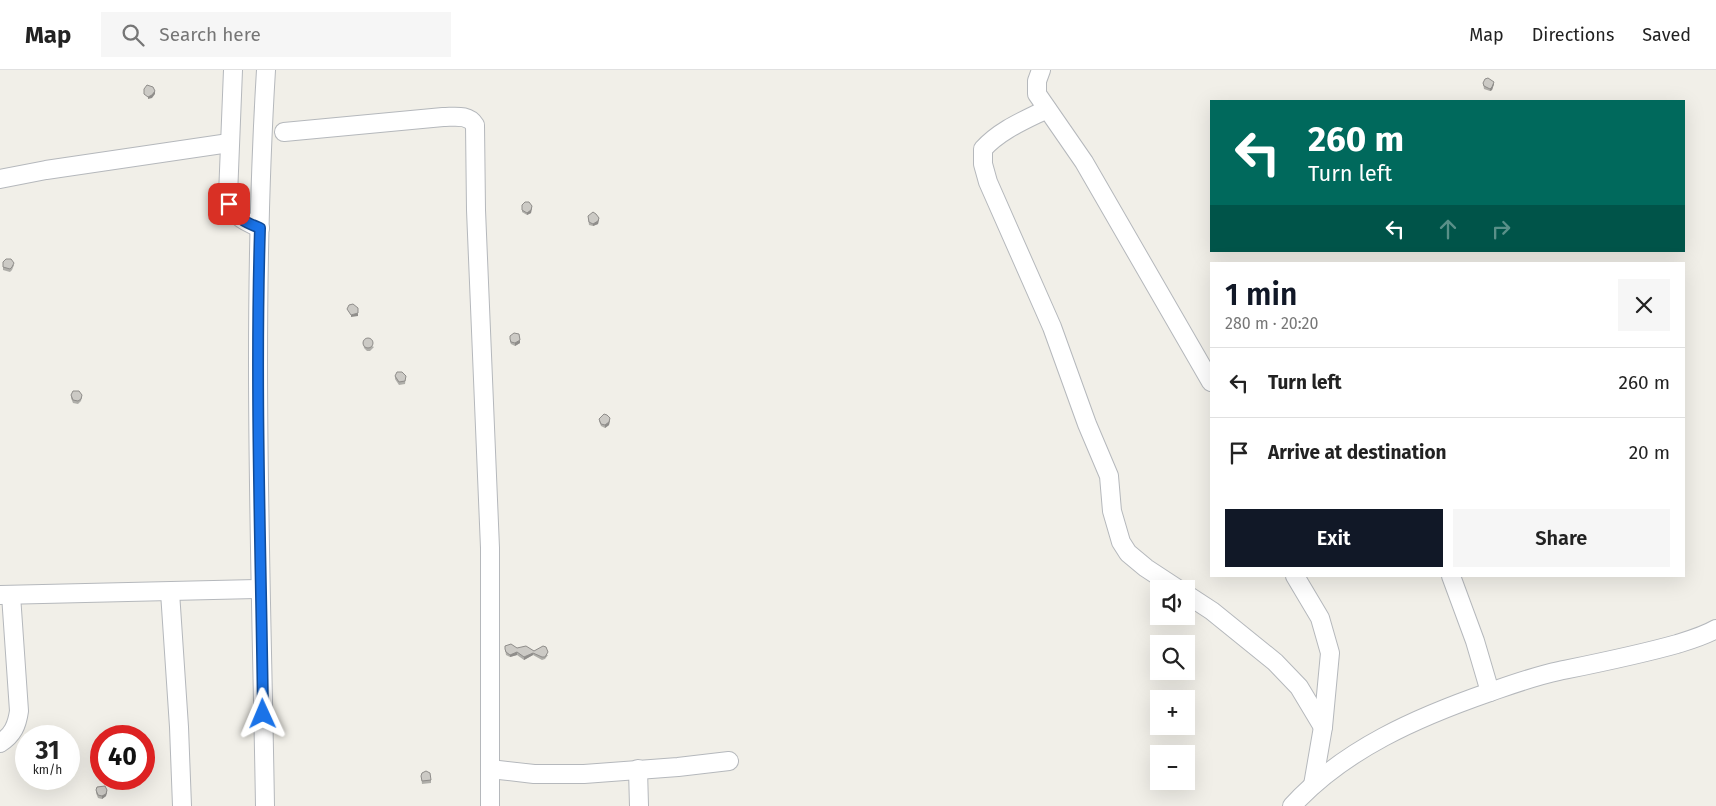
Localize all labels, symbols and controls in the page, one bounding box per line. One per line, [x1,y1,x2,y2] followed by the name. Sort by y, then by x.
[101,12,451,57] search box
[25,21,71,49] text: Map
[119,21,147,49] icon: search
[159,23,261,46] text: Search here
[1469,24,1504,46] text: Map
[1532,24,1614,46] text: Directions
[1642,24,1691,46] text: Saved
[1308,118,1404,160] text: 260 m
[1225,120,1290,185] icon: left
[1308,160,1392,187] text: Turn left
[208,183,250,225] pin
[215,190,243,218] icon: arrive
[1381,215,1409,243] icon: left
[1434,215,1462,243] icon: ahead
[1487,215,1515,243] icon: right
[1225,277,1297,313] text: 1 min
[1618,279,1670,331] button: close
[1225,314,1318,333] text: 280 m · 20:20
[1225,369,1253,397] icon: left
[1268,371,1342,394] text: Turn left
[1619,371,1670,394] text: 260 m
[1225,439,1253,467] icon: arrive
[1268,441,1447,464] text: Arrive at destination
[1629,441,1670,464] text: 20 m
[1225,509,1443,567] button: Exit
[1453,509,1670,567] button: Share
[1150,580,1195,790] map controls
[1150,580,1195,625] button: sound
[1150,635,1195,680] button: search
[236,687,288,739] position arrow
[1150,690,1195,735] button: +
[90,725,155,790] speed limit sign: 40
[35,736,60,766] text: 31
[1150,745,1195,790] button: −
[33,763,62,777] text: km/h

